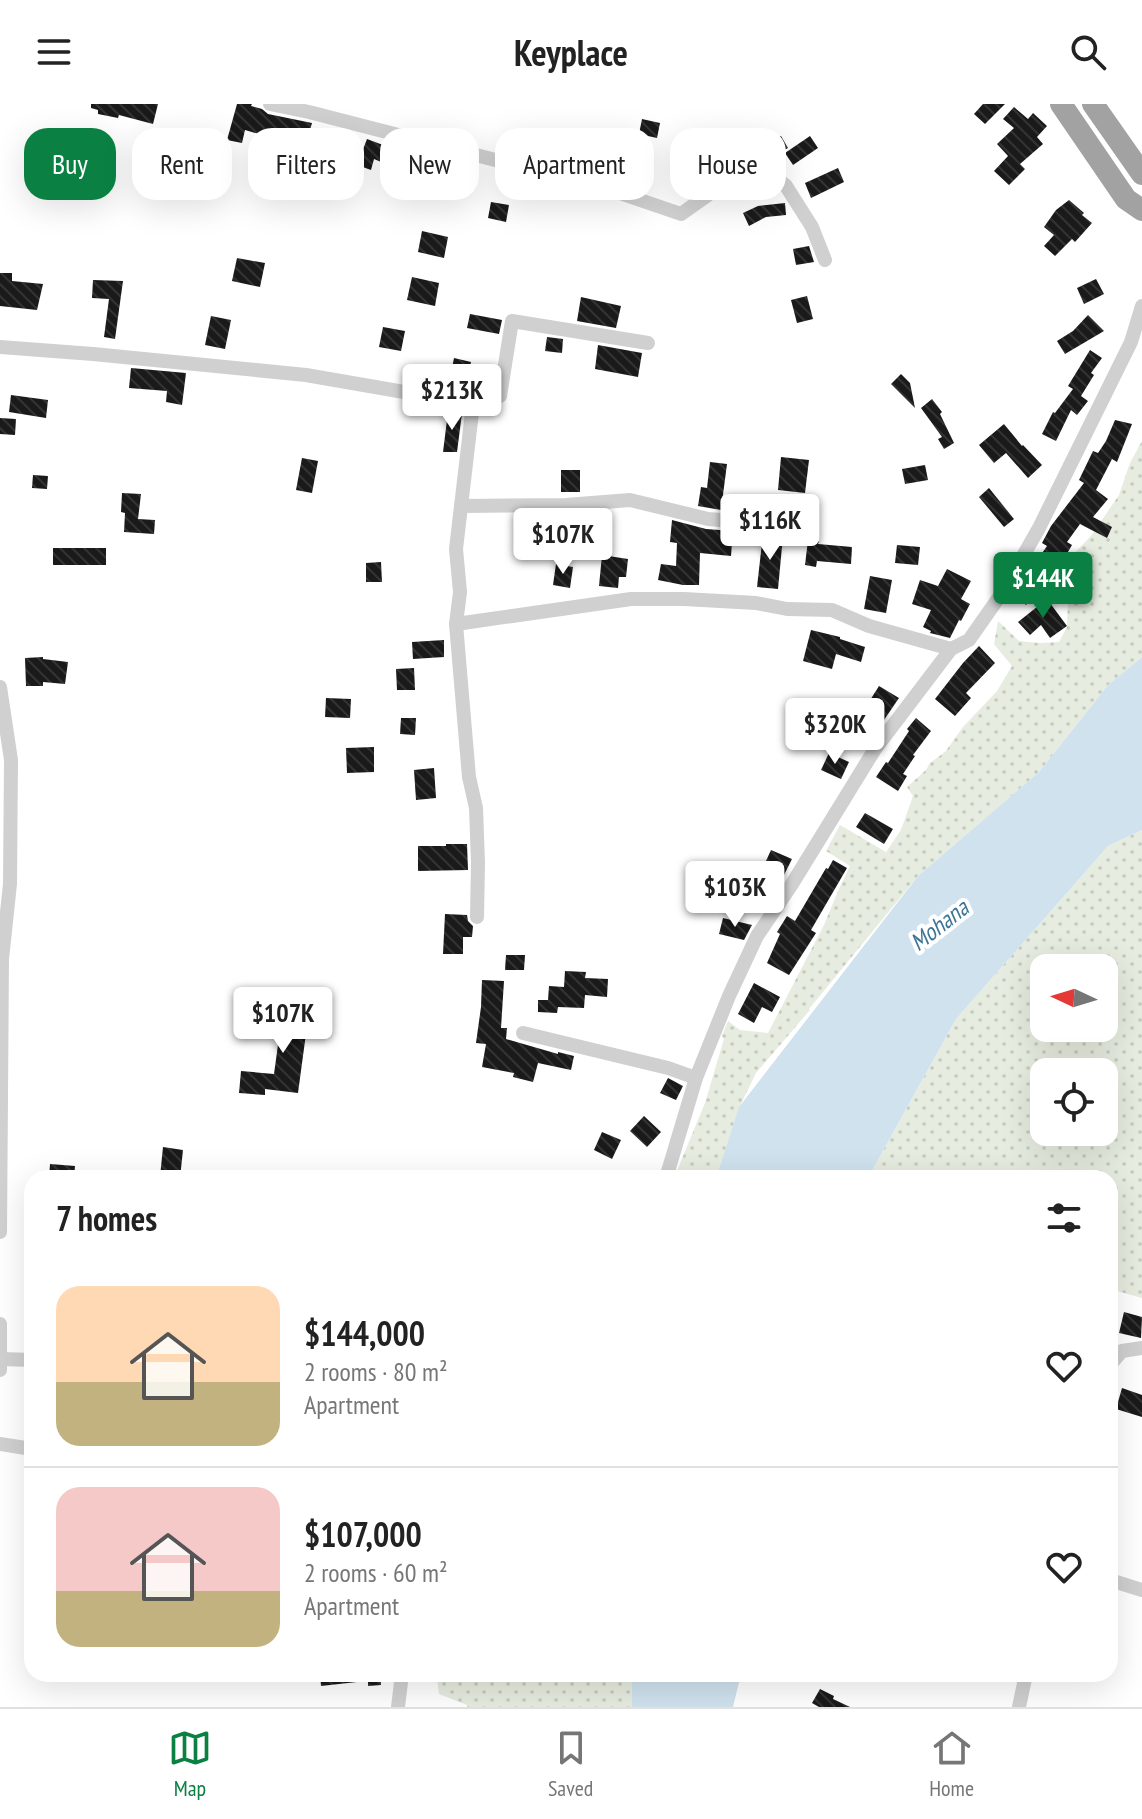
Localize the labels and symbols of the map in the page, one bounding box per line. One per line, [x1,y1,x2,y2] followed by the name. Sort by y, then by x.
[396,364,508,432] pin: $213K
[714,494,826,562] pin: $116K
[507,508,619,576] pin: $107K
[987,552,1099,620] pin: $144K
[779,698,891,766] pin: $320K
[679,861,791,929] pin: $103K
[903,892,976,958] water label: Mohana
[1030,954,1118,1042] north arrow
[227,987,339,1055] pin: $107K

